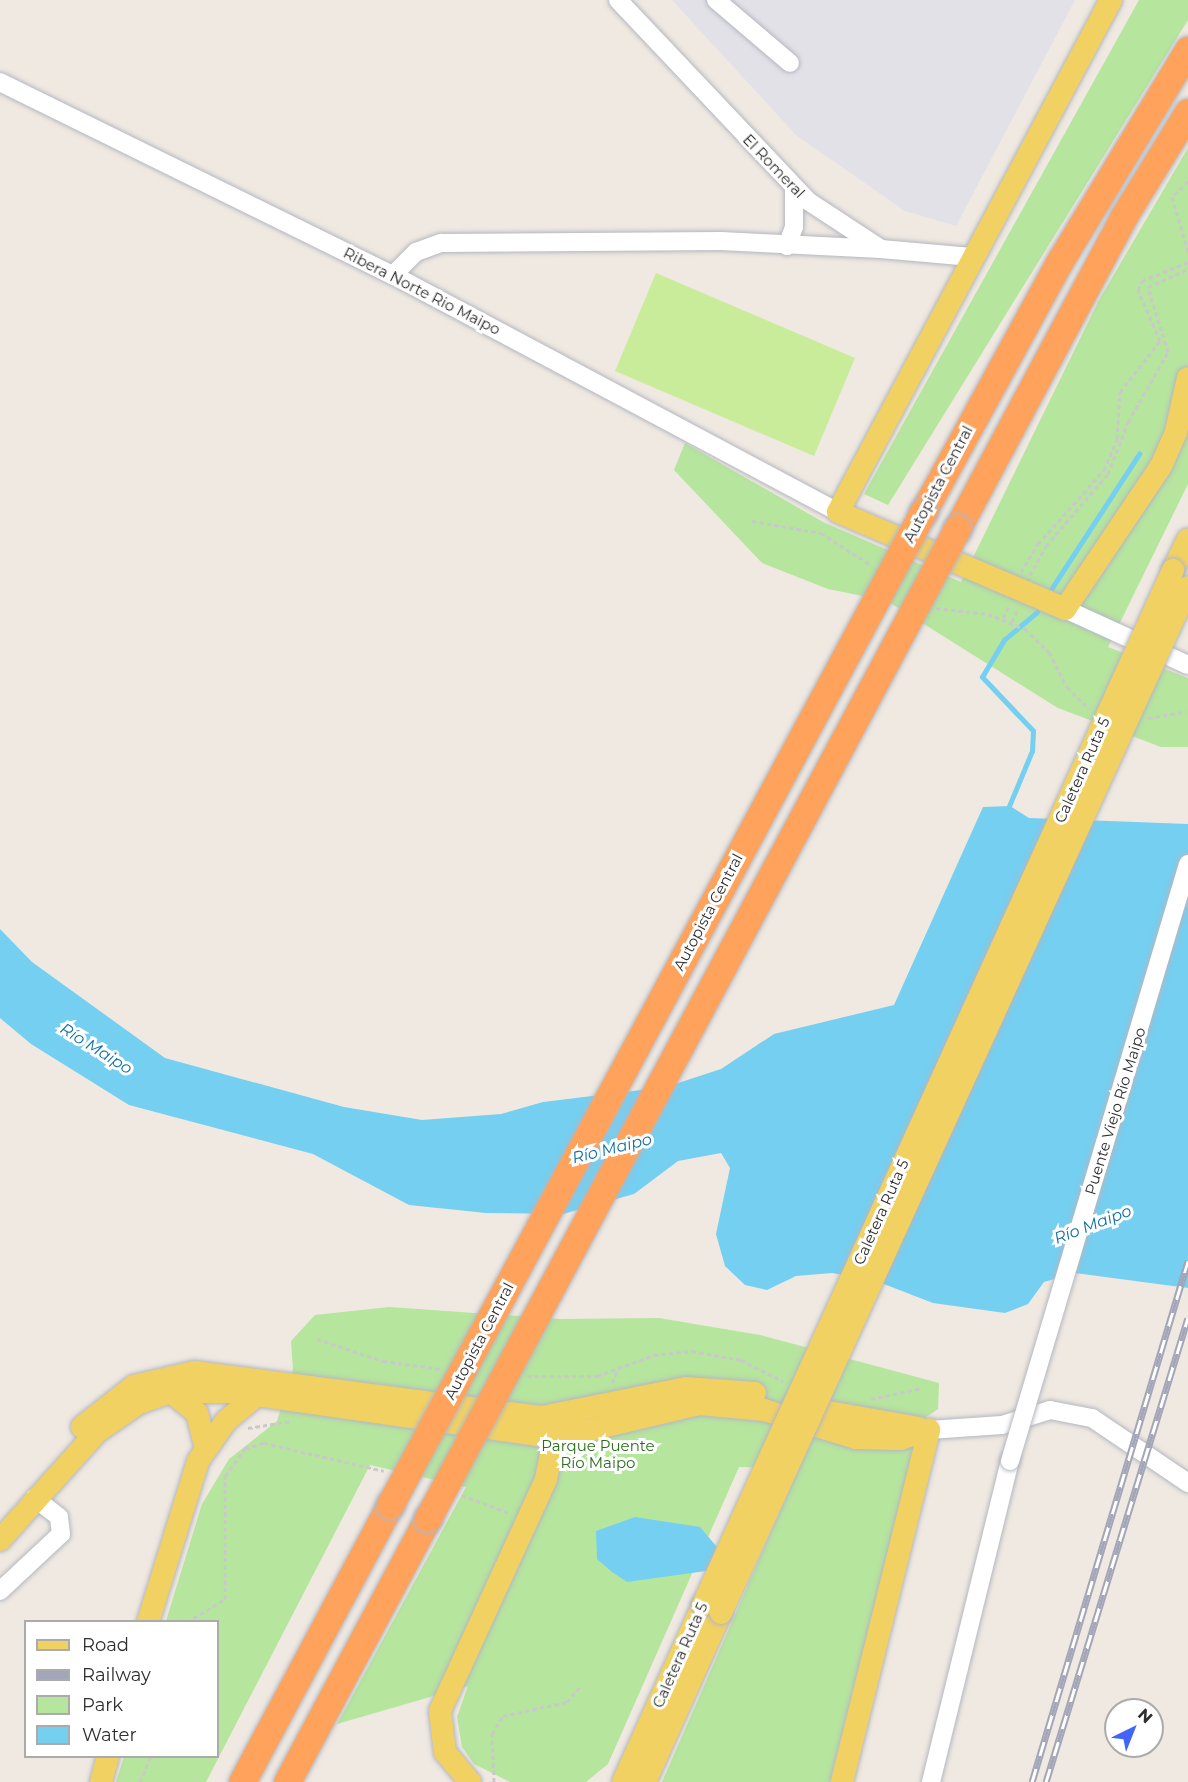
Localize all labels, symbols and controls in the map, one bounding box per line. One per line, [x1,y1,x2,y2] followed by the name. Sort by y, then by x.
[739,130,809,202] street label: El Romeral
[340,243,504,339] street label: Ribera Norte Rio Maipo
[900,422,976,546] street label: Autopista Central
[1051,714,1113,826] street label: Caletera Ruta 5
[670,850,746,974] street label: Autopista Central
[56,1019,136,1079] water label: Río Maipo
[1081,1025,1149,1197] street label: Puente Viejo Río Maipo
[570,1130,654,1168] water label: Río Maipo
[850,1156,912,1268] street label: Caletera Ruta 5
[1052,1201,1134,1249] water label: Río Maipo
[441,1279,517,1403] street label: Autopista Central
[541,1436,655,1471] park label: Parque Puente Río Maipo
[649,1599,711,1711] street label: Caletera Ruta 5
[24,1620,219,1758] legend
[82,1634,129,1656] text: Road
[82,1664,151,1686] text: Railway
[82,1694,123,1716] text: Park
[1104,1698,1164,1758] north arrow
[1134,1705,1156,1727] text: N
[82,1724,137,1746] text: Water

